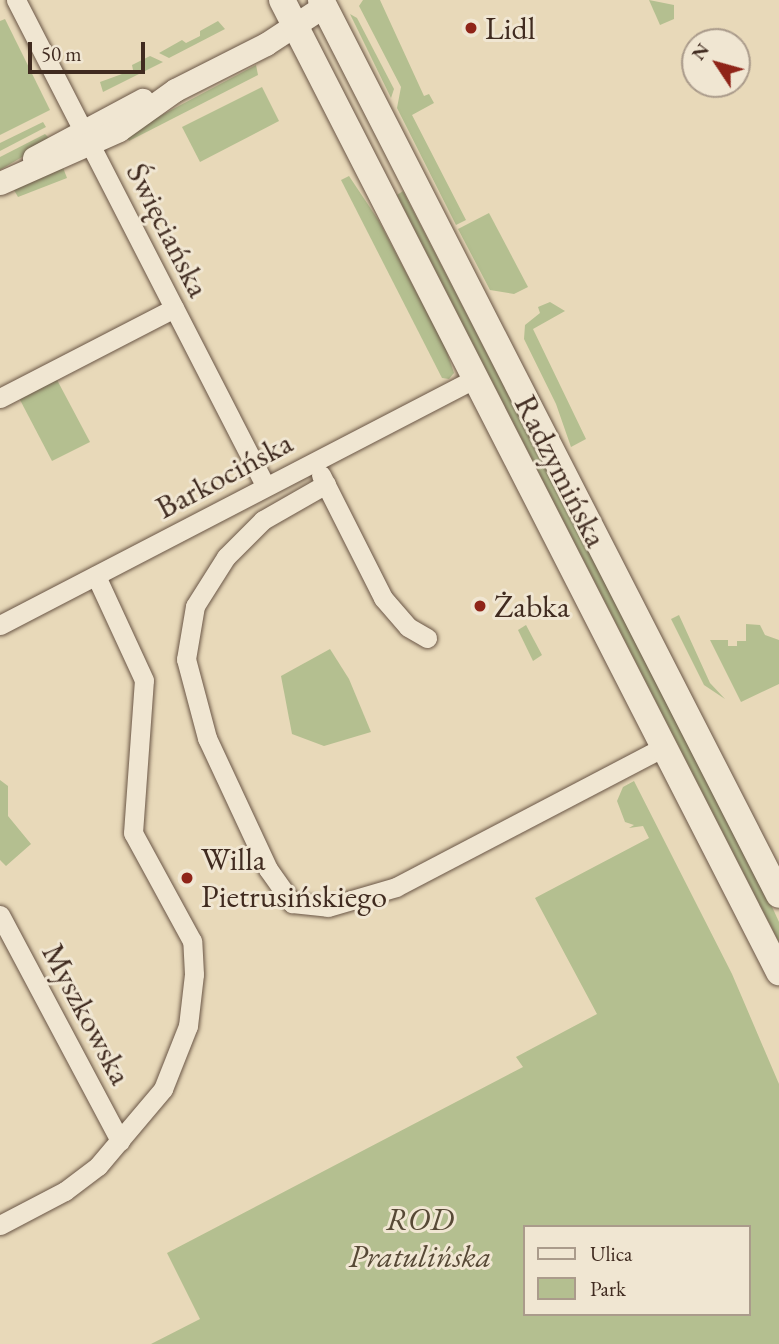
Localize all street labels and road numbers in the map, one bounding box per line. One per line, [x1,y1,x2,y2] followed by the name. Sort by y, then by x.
[118,157,218,303] street label: Święciańska
[506,389,616,553] street label: Radzymińska
[149,423,299,527] street label: Barkocińska
[34,937,140,1091] street label: Myszkowska

